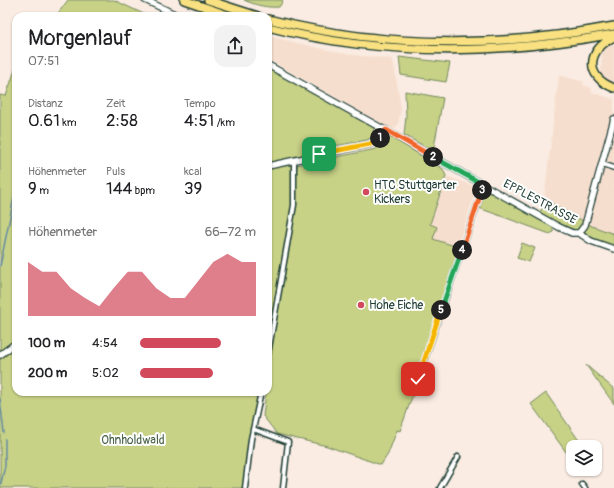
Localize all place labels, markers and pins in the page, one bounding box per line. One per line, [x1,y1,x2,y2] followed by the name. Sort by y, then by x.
[370,128,390,148] pin: 1
[302,137,336,171] pin
[423,147,443,167] pin: 2
[374,178,457,207] place label: HTC Stuttgarter Kickers
[472,180,492,200] pin: 3
[361,187,371,197] marker: HTC Stuttgarter Kickers
[452,240,472,260] pin: 4
[369,298,423,313] place label: Hohe Eiche
[356,300,366,310] marker: Hohe Eiche
[431,300,451,320] pin: 5
[401,362,435,396] pin

